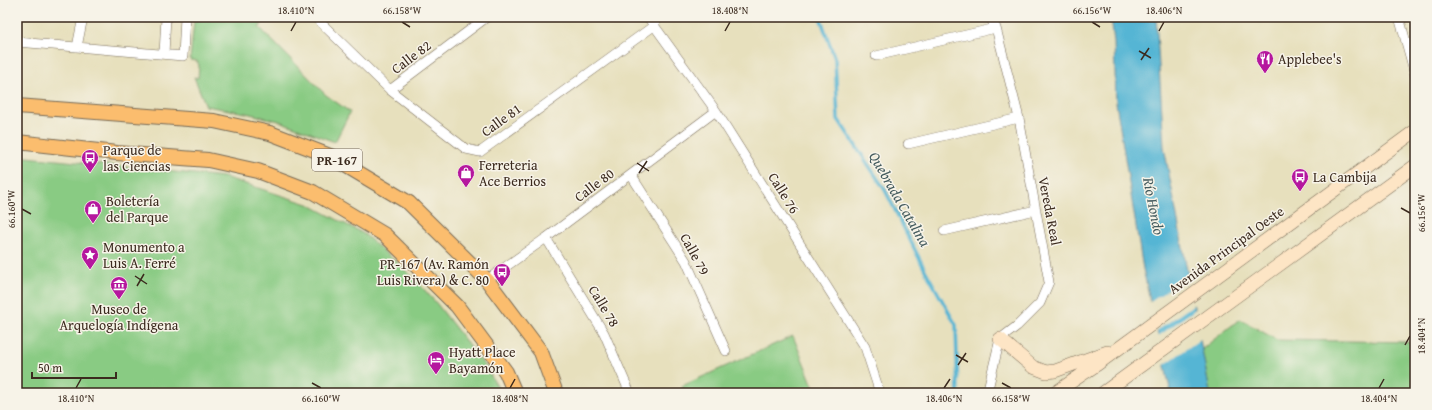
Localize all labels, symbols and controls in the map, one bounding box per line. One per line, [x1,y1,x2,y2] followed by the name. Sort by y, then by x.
[278,3,315,18] text: 18.410°N
[383,3,422,18] text: 66.158°W
[712,3,749,18] text: 18.408°N
[1073,3,1112,18] text: 66.156°W
[1146,3,1183,18] text: 18.406°N
[387,35,435,79] street label: Calle 82
[1255,49,1275,74] restaurant icon: Applebee's
[1278,49,1342,69] place label: Applebee's
[477,99,525,141] street label: Calle 81
[103,140,170,176] place label: Parque de las Ciencias
[80,148,100,173] bus stop icon: Parque de las Ciencias
[864,148,936,250] water label: Quebrada Catalina
[312,149,362,171] road number: PR-167
[479,155,546,191] place label: Ferreteria Ace Berrios
[456,163,476,188] shop icon: Ferreteria Ace Berrios
[570,163,618,207] street label: Calle 80
[1290,167,1310,192] bus stop icon: La Cambija
[1313,167,1377,187] place label: La Cambija
[764,169,805,218] street label: Calle 76
[1138,174,1170,237] water label: Río Hondo
[1034,175,1066,247] street label: Vereda Real
[4,189,19,228] text: 66.160°W
[106,191,169,227] place label: Boletería del Parque
[1414,193,1429,232] text: 66.156°W
[83,199,103,224] shop icon: Boletería del Parque
[1164,201,1288,299] street label: Avenida Principal Oeste
[675,229,715,279] street label: Calle 79
[103,237,185,273] place label: Monumento a Luis A. Ferré
[80,245,100,270] place icon: Monumento a Luis A. Ferré
[377,254,489,290] place label: PR-167 (Av. Ramón Luis Rivera) & C. 80
[492,262,512,287] bus stop icon: PR-167 (Av. Ramón Luis Rivera) & C. 80
[109,275,129,300] museum icon: Museo de Arquelogía Indígena
[584,281,624,331] street label: Calle 78
[60,299,179,335] place label: Museo de Arquelogía Indígena
[1414,317,1429,354] text: 18.404°N
[449,342,516,378] place label: Hyatt Place Bayamón
[426,350,446,375] hotel icon: Hyatt Place Bayamón
[32,354,116,380] scale bar
[38,359,62,376] text: 50 m
[58,391,95,406] text: 18.410°N
[302,391,341,406] text: 66.160°W
[492,391,529,406] text: 18.408°N
[926,391,963,406] text: 18.406°N
[992,391,1031,406] text: 66.158°W
[1361,391,1398,406] text: 18.404°N

